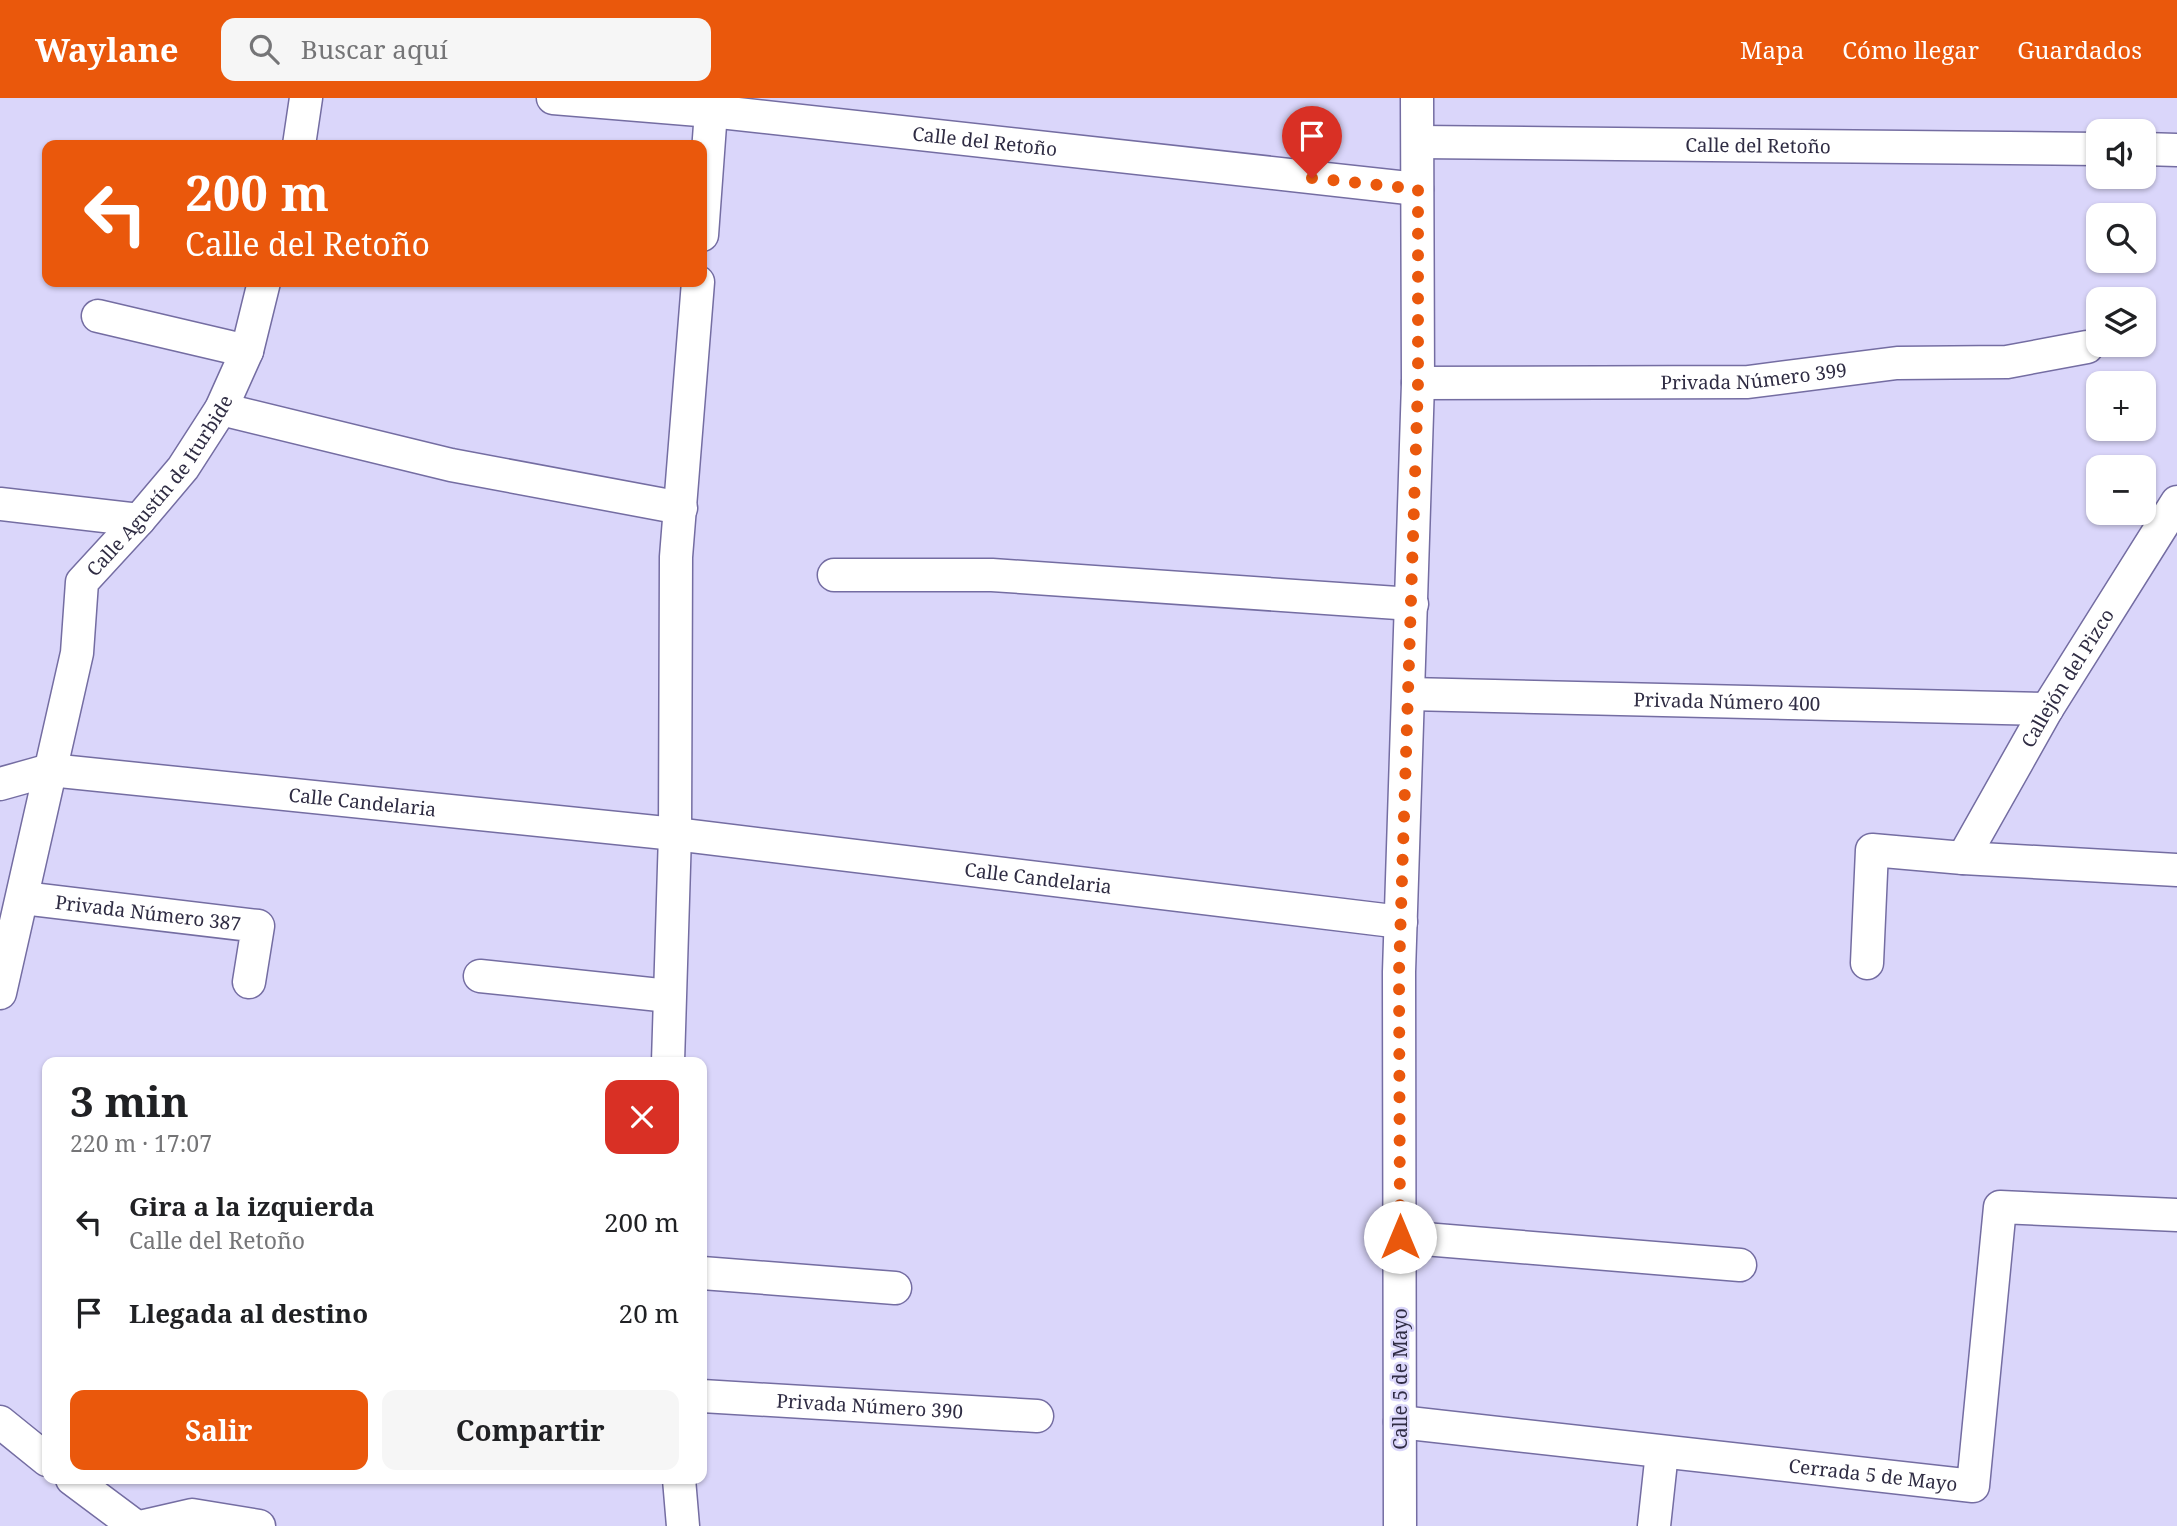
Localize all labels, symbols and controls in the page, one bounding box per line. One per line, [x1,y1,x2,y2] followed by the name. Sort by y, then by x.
[221,18,711,81] search box
[35,27,179,72] text: Waylane
[245,30,283,68] icon: search
[301,31,448,67] text: Buscar aquí
[1740,33,1804,66] text: Mapa
[1842,33,1979,66] text: Cómo llegar
[2017,33,2142,66] text: Guardados
[1282,106,1342,178] pin
[1293,117,1331,155] icon: arrive
[2086,119,2156,525] map controls
[2086,119,2156,189] button: sound
[911,120,1059,162] street label: Calle del Retoño
[1685,132,1831,159] street label: Calle del Retoño
[185,159,329,225] text: 200 m
[70,168,161,259] icon: left
[2086,203,2156,273] button: search
[185,222,430,265] text: Calle del Retoño
[2086,287,2156,357] button: layers
[1660,357,1848,395] street label: Privada Número 399
[2086,371,2156,441] button: +
[81,391,239,582] street label: Calle Agustín de Iturbide
[2086,455,2156,525] button: −
[2015,604,2120,752] street label: Callejón del Pizco
[1633,686,1821,717] street label: Privada Número 400
[287,782,437,822] street label: Calle Candelaria
[963,856,1113,900] street label: Calle Candelaria
[54,889,243,937] street label: Privada Número 387
[70,1072,189,1129] text: 3 min
[605,1080,679,1154] button: close
[70,1127,212,1159] text: 220 m · 17:07
[129,1188,375,1224] text: Gira a la izquierda
[1363,1200,1437,1274] position arrow
[70,1203,108,1241] icon: left
[604,1204,679,1240] text: 200 m
[129,1224,305,1256] text: Calle del Retoño
[70,1294,108,1332] icon: arrive
[129,1295,368,1331] text: Llegada al destino
[619,1295,679,1331] text: 20 m
[1387,1308,1413,1450] street label: Calle 5 de Mayo
[776,1387,964,1425] street label: Privada Número 390
[70,1390,368,1470] button: Salir
[382,1390,679,1470] button: Compartir
[1787,1453,1959,1497] street label: Cerrada 5 de Mayo

